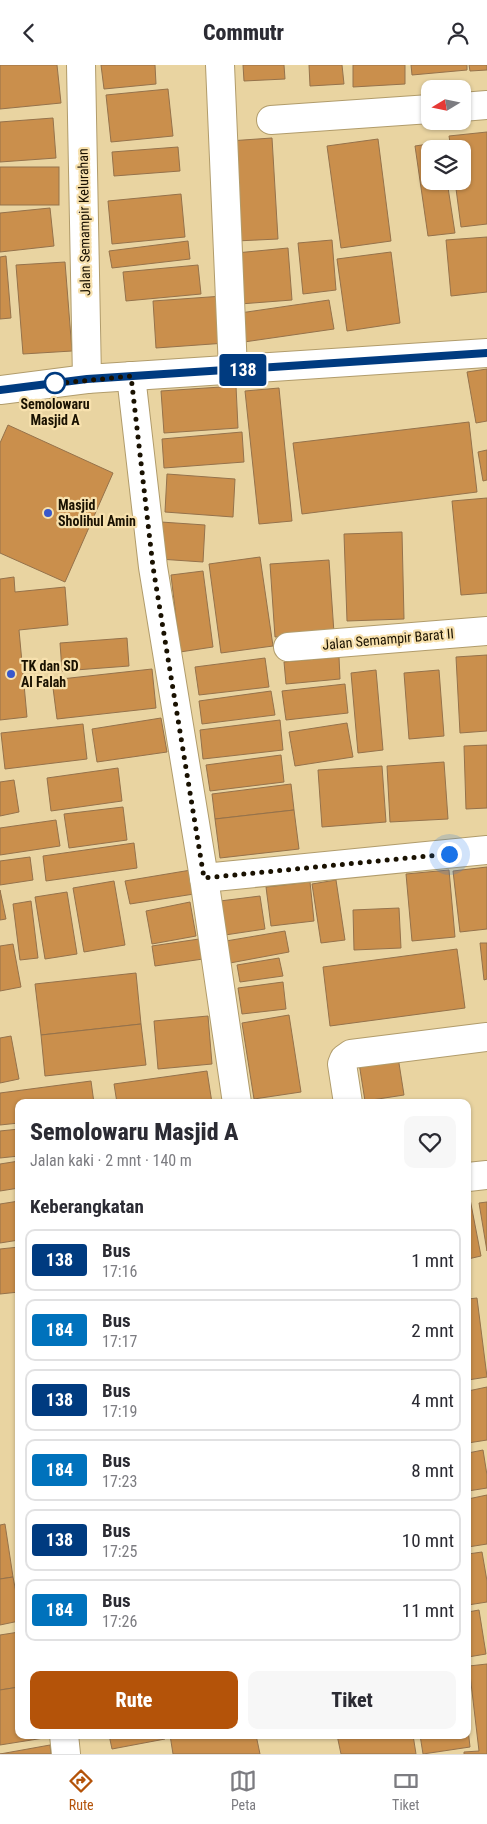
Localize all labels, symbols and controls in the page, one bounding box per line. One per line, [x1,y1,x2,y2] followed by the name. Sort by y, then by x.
[15,19,43,47] icon: back
[444,19,472,47] icon: person
[203,20,284,45] text: Commutr
[421,80,471,130] north arrow
[421,80,471,190] map controls
[421,140,471,190] button: layers
[75,148,93,296] street label: Jalan Semampir Kelurahan
[214,354,272,386] line badge: 138
[229,359,257,380] text: 138
[44,372,66,394] marker: Semolowaru Masjid A
[20,396,90,428] place label: Semolowaru Masjid A
[58,497,136,529] place label: Masjid Sholihul Amin
[42,507,54,519] marker: Masjid Sholihul Amin
[322,625,454,653] street label: Jalan Semampir Barat II
[21,658,79,690] place label: TK dan SD Al Falah
[5,668,17,680] marker: TK dan SD Al Falah
[437,842,462,867] your location
[404,1116,456,1168] button: heart
[30,1118,239,1146] text: Semolowaru Masjid A
[30,1151,192,1170] text: Jalan kaki · 2 mnt · 140 m
[30,1195,144,1218] text: Keberangkatan
[102,1239,131,1262] text: Bus
[46,1249,73,1270] text: 138
[411,1249,454,1272] text: 1 mnt
[102,1262,137,1281] text: 17:16
[102,1309,131,1332] text: Bus
[46,1319,73,1340] text: 184
[411,1319,454,1342] text: 2 mnt
[102,1332,137,1351] text: 17:17
[102,1379,131,1402] text: Bus
[46,1389,73,1410] text: 138
[411,1389,454,1412] text: 4 mnt
[102,1402,137,1421] text: 17:19
[102,1449,131,1472] text: Bus
[46,1459,73,1480] text: 184
[411,1459,454,1482] text: 8 mnt
[102,1472,137,1491] text: 17:23
[102,1519,131,1542] text: Bus
[46,1529,73,1550] text: 138
[402,1529,454,1552] text: 10 mnt
[102,1542,137,1561] text: 17:25
[102,1589,131,1612] text: Bus
[46,1599,73,1620] text: 184
[402,1599,454,1622] text: 11 mnt
[102,1612,137,1631] text: 17:26
[30,1671,238,1729] button: Rute
[248,1671,456,1729] button: Tiket
[67,1767,95,1813] tab: Rute
[229,1767,257,1813] tab: Peta
[392,1767,420,1813] tab: Tiket

